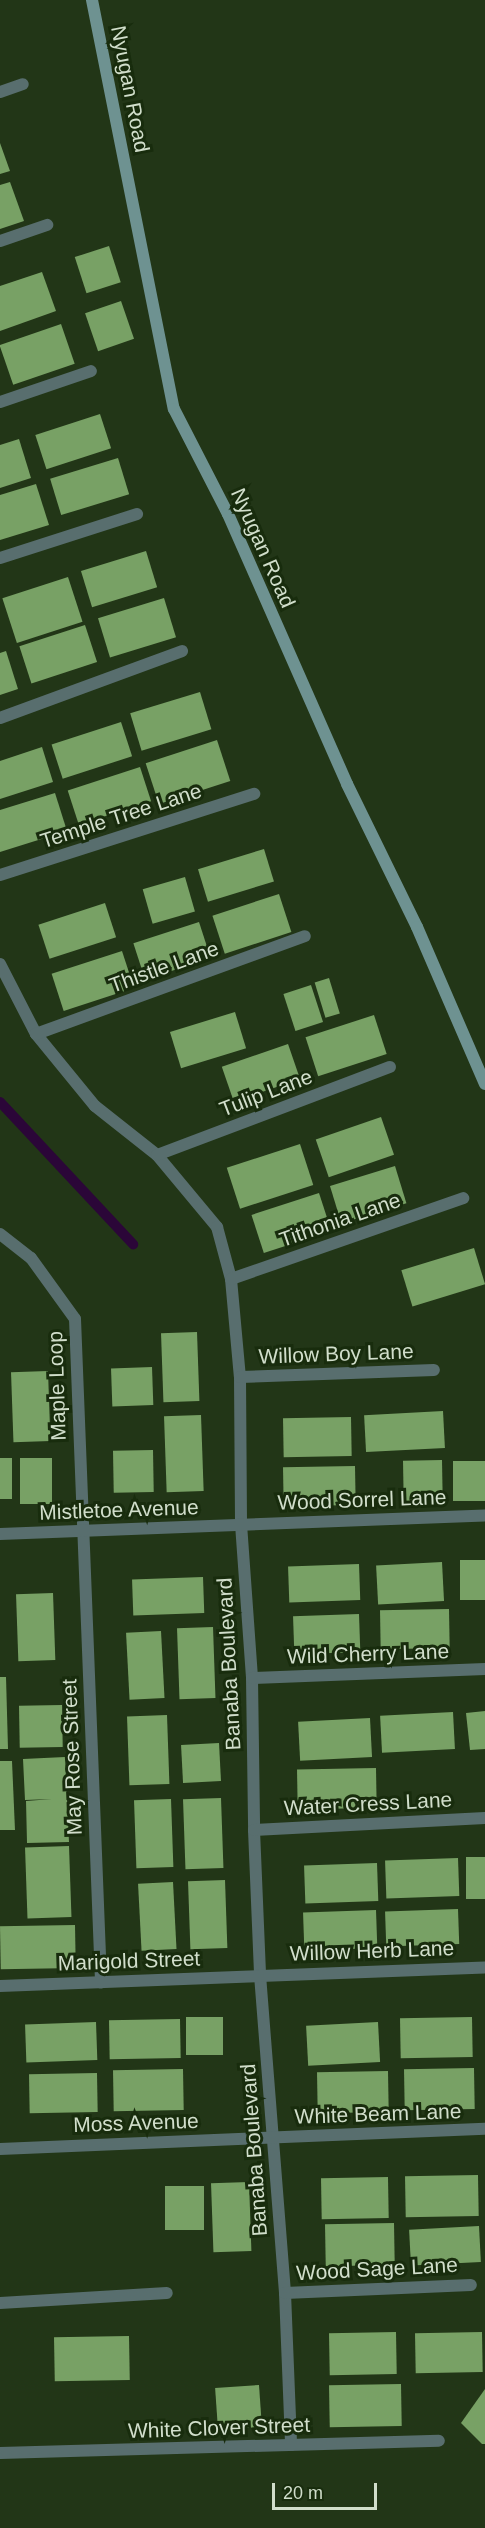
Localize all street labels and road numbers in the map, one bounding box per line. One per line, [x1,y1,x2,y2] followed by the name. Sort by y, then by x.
[105,24,155,154] street label: Nyugan Road
[225,484,301,612] street label: Nyugan Road
[37,778,205,854] street label: Temple Tree Lane
[106,936,222,998] street label: Thistle Lane
[216,1064,316,1122] street label: Tulip Lane
[276,1187,404,1253] street label: Tithonia Lane
[42,1331,72,1441] street label: Maple Loop
[258,1339,414,1369] street label: Willow Boy Lane
[277,1484,447,1516] street label: Wood Sorrel Lane
[38,1495,200,1525] street label: Mistletoe Avenue
[212,1577,246,1751] street label: Banaba Boulevard
[286,1639,450,1669] street label: Wild Cherry Lane
[57,1678,87,1836] street label: May Rose Street
[283,1787,453,1821] street label: Water Cress Lane
[289,1936,455,1966] street label: Willow Herb Lane
[57,1946,201,1976] street label: Marigold Street
[235,2063,273,2237] street label: Banaba Boulevard
[294,2098,462,2130] street label: White Beam Lane
[72,2108,200,2138] street label: Moss Avenue
[295,2252,459,2286] street label: Wood Sage Lane
[128,2412,310,2444] street label: White Clover Street

